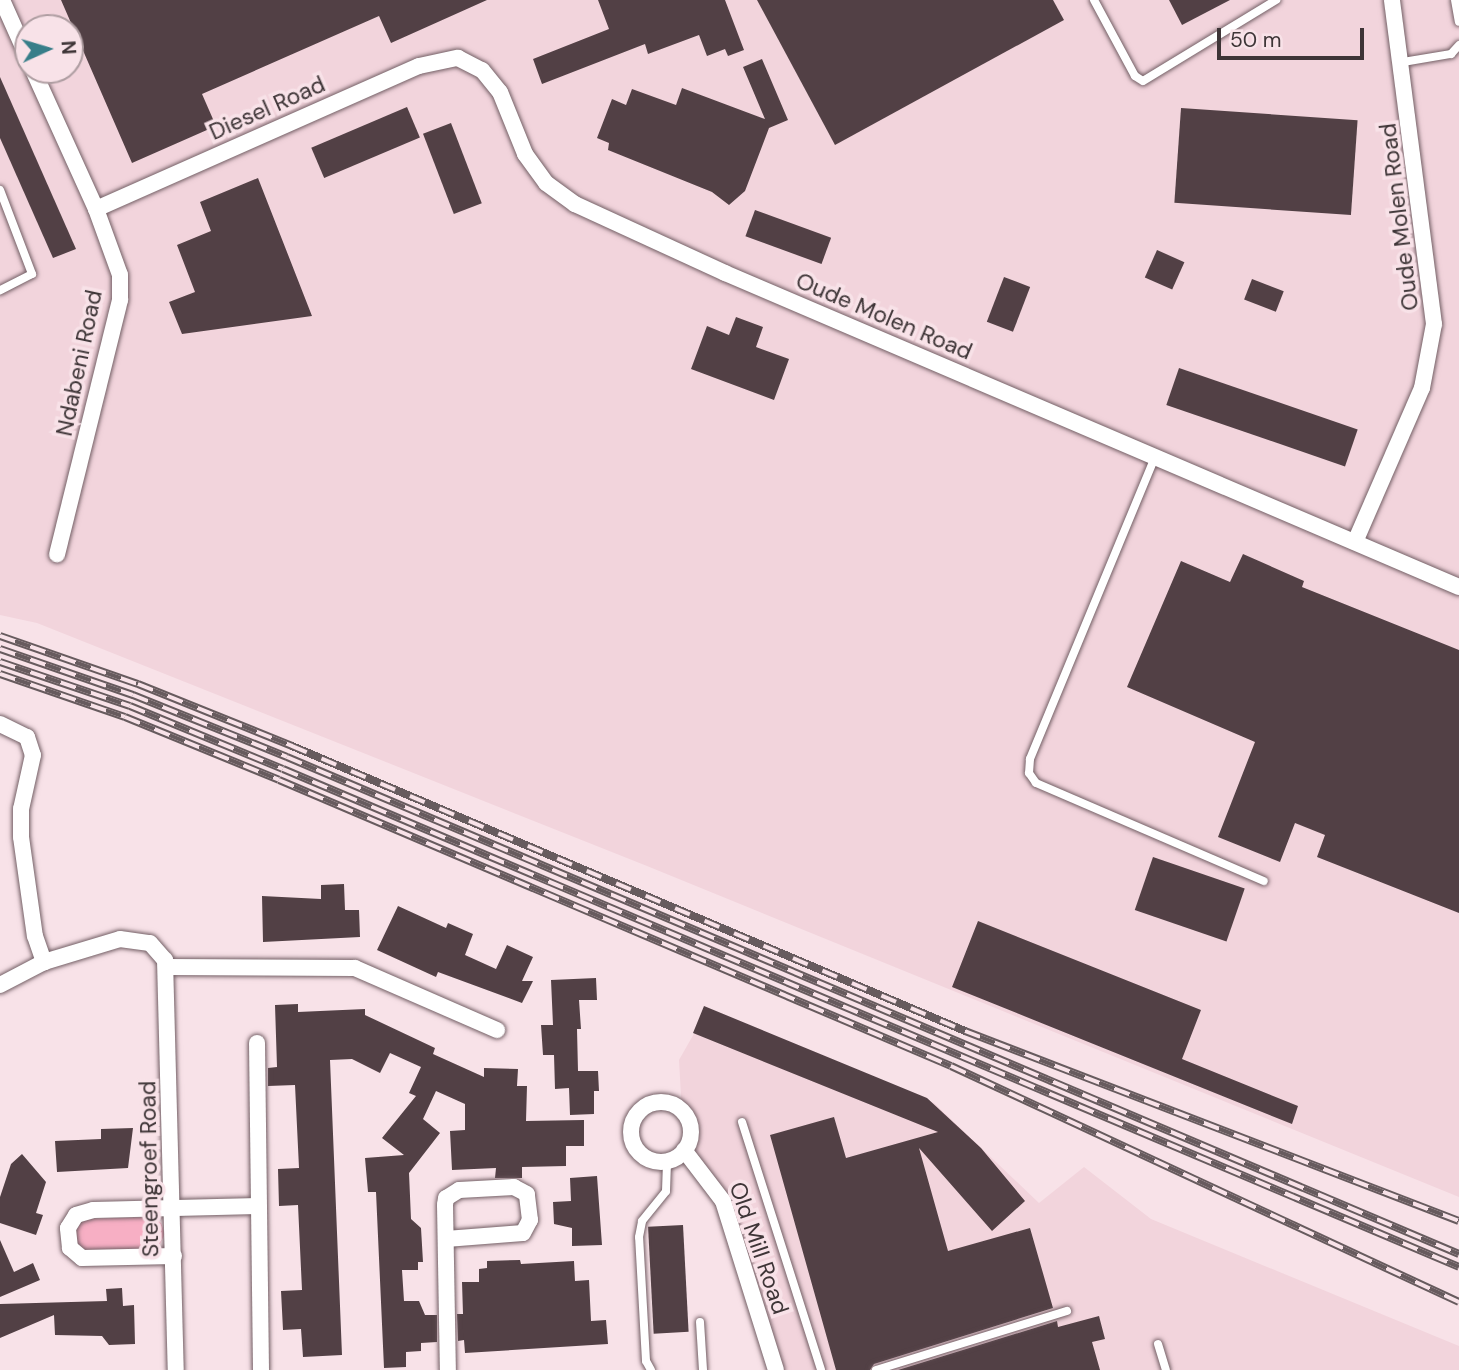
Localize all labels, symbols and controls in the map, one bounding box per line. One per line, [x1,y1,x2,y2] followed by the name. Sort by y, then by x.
[14,14,84,84] north arrow
[1221,14,1368,58] scale bar
[1230,26,1281,54] text: 50 m
[55,40,81,55] text: N
[205,70,329,146] street label: Diesel Road
[1374,122,1424,312] street label: Oude Molen Road
[792,266,976,366] street label: Oude Molen Road
[50,287,108,439] street label: Ndabeni Road
[134,1081,164,1257] street label: Steengroef Road
[723,1178,795,1318] street label: Old Mill Road

